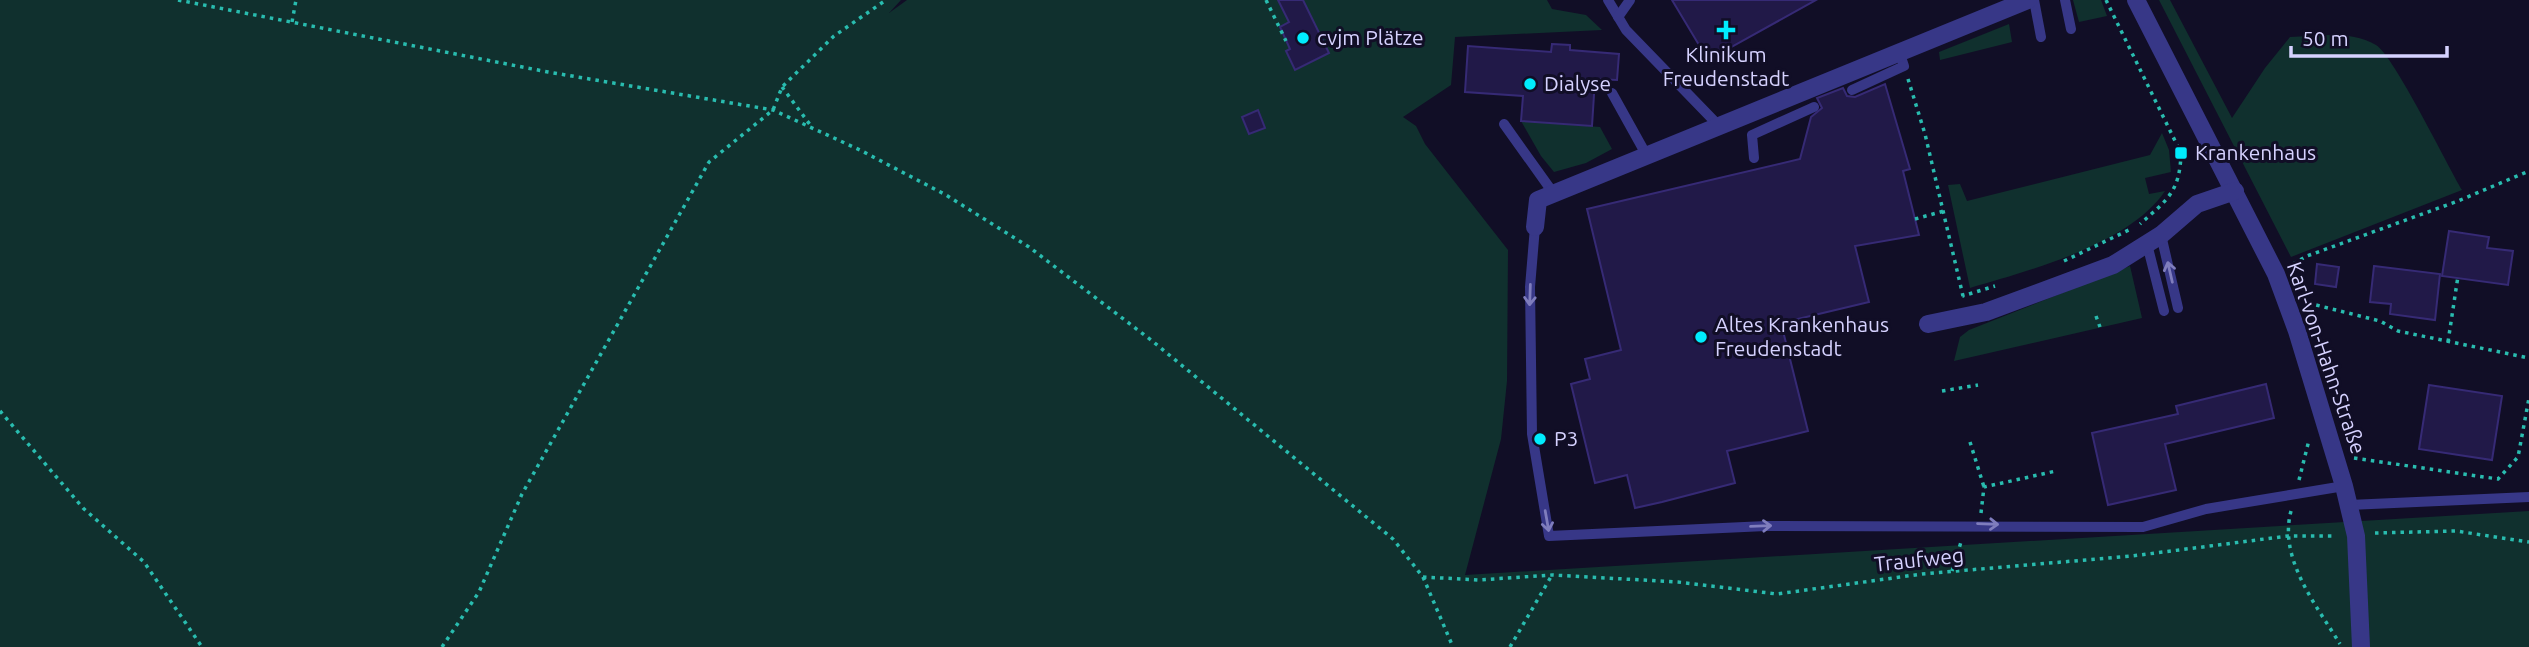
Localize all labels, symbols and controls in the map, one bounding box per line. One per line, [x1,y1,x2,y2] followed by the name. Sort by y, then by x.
[2291,14,2447,58] scale bar
[1716,20,1736,40] marker: Klinikum Freudenstadt
[1317,25,1424,49] place label: cvjm Plätze
[2302,26,2349,50] text: 50 m
[1295,30,1311,46] marker: cvjm Plätze
[1663,42,1789,90] place label: Klinikum Freudenstadt
[1544,71,1611,95] place label: Dialyse
[1522,76,1538,92] marker: Dialyse
[2195,140,2316,164] place label: Krankenhaus
[2173,145,2189,161] marker: Krankenhaus
[2283,259,2371,457] street label: Karl-von-Hahn-Straße
[2162,261,2176,284] one-way arrow
[1524,283,1537,306] one-way arrow
[1715,312,1889,360] place label: Altes Krankenhaus Freudenstadt
[1693,329,1709,345] marker: Altes Krankenhaus Freudenstadt
[1554,426,1578,450] place label: P3
[1532,431,1548,447] marker: P3
[1541,509,1554,532] one-way arrow
[1977,518,2000,531] one-way arrow
[1749,519,1772,533] one-way arrow
[1873,542,1965,576] street label: Traufweg

